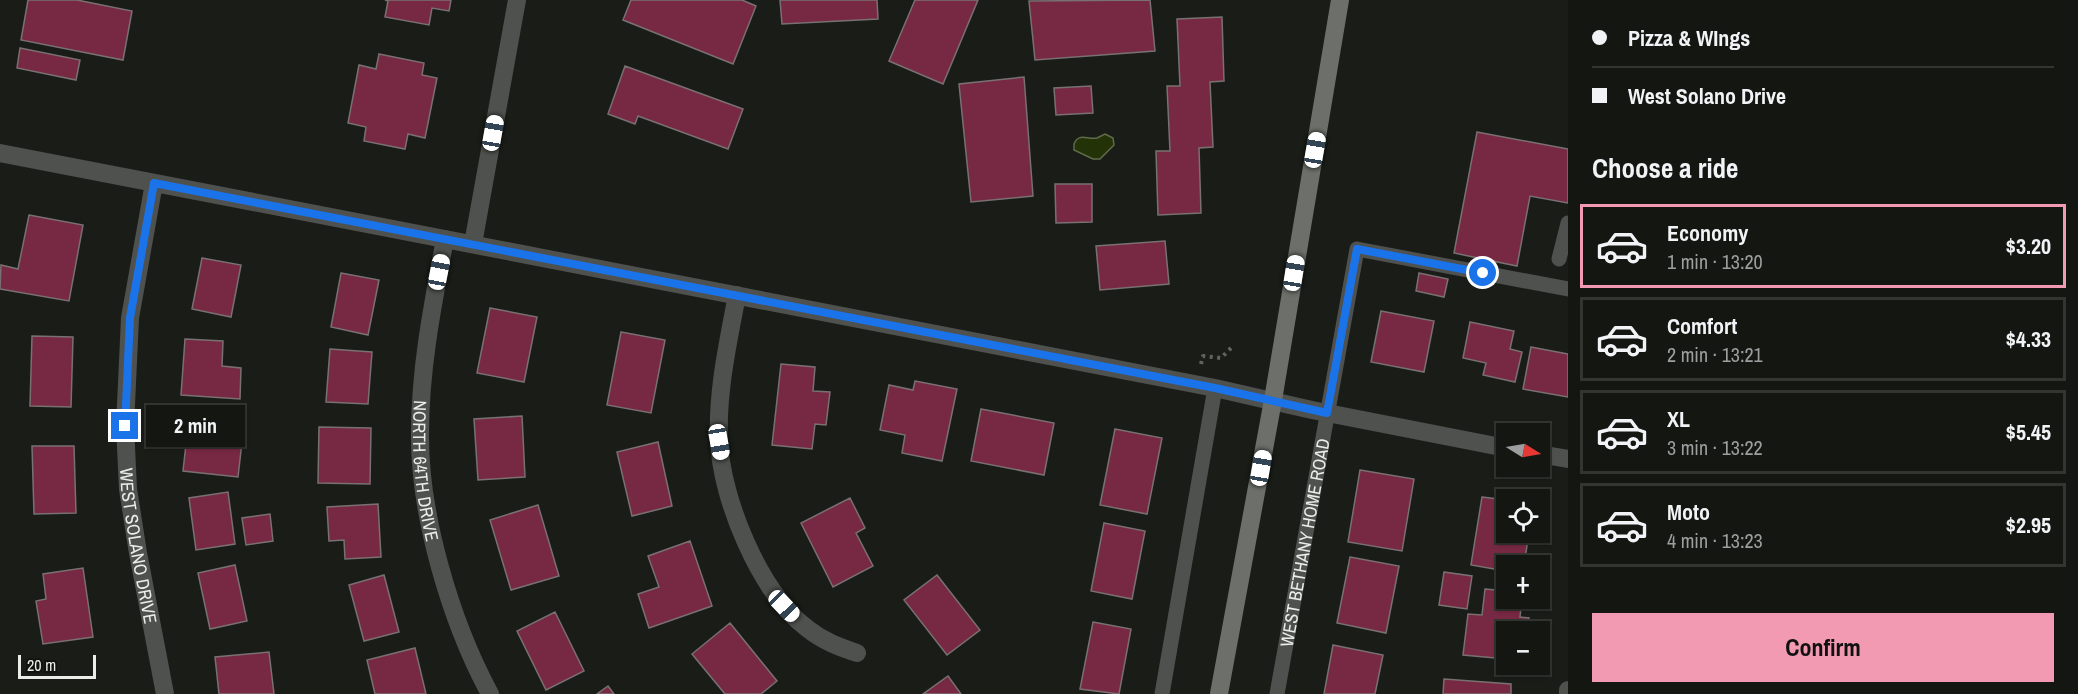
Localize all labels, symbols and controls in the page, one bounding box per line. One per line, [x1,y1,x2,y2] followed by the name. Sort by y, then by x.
[1628,23,1750,53] text: Pizza & WIngs
[1628,81,1786,111] text: West Solano Drive
[481,114,505,152] car
[1303,131,1327,169] car
[1592,150,1738,186] text: Choose a ride
[1667,218,1748,248] text: Economy
[1595,219,1649,273] icon: car
[2006,231,2051,261] text: $3.20
[1667,248,1763,275] text: 1 min · 13:20
[427,253,451,291] car
[1282,254,1306,292] car
[1469,259,1496,286] route start
[1667,311,1737,341] text: Comfort
[1595,312,1649,366] icon: car
[2006,324,2051,354] text: $4.33
[1667,341,1763,368] text: 2 min · 13:21
[407,400,445,544] street label: NORTH 64TH DRIVE
[1667,404,1690,434] text: XL
[146,405,245,447] callout: 2 min
[1595,405,1649,459] icon: car
[111,412,138,439] route end
[174,412,217,439] text: 2 min
[2006,417,2051,447] text: $5.45
[707,423,731,461] car
[1496,423,1550,477] north arrow
[1496,423,1550,675] map controls
[1667,434,1763,461] text: 3 min · 13:22
[1273,436,1335,649] street label: WEST BETHANY HOME ROAD
[1249,449,1273,487] car
[115,467,164,626] street label: WEST SOLANO DRIVE
[1496,489,1550,543] button: locate
[1667,497,1710,527] text: Moto
[1595,498,1649,552] icon: car
[2006,510,2051,540] text: $2.95
[1667,527,1763,554] text: 4 min · 13:23
[1496,555,1550,609] button: +
[765,587,803,625] car
[1592,613,2054,682] button: Confirm
[1496,621,1550,675] button: −
[18,652,96,680] scale bar
[27,654,56,676] text: 20 m

